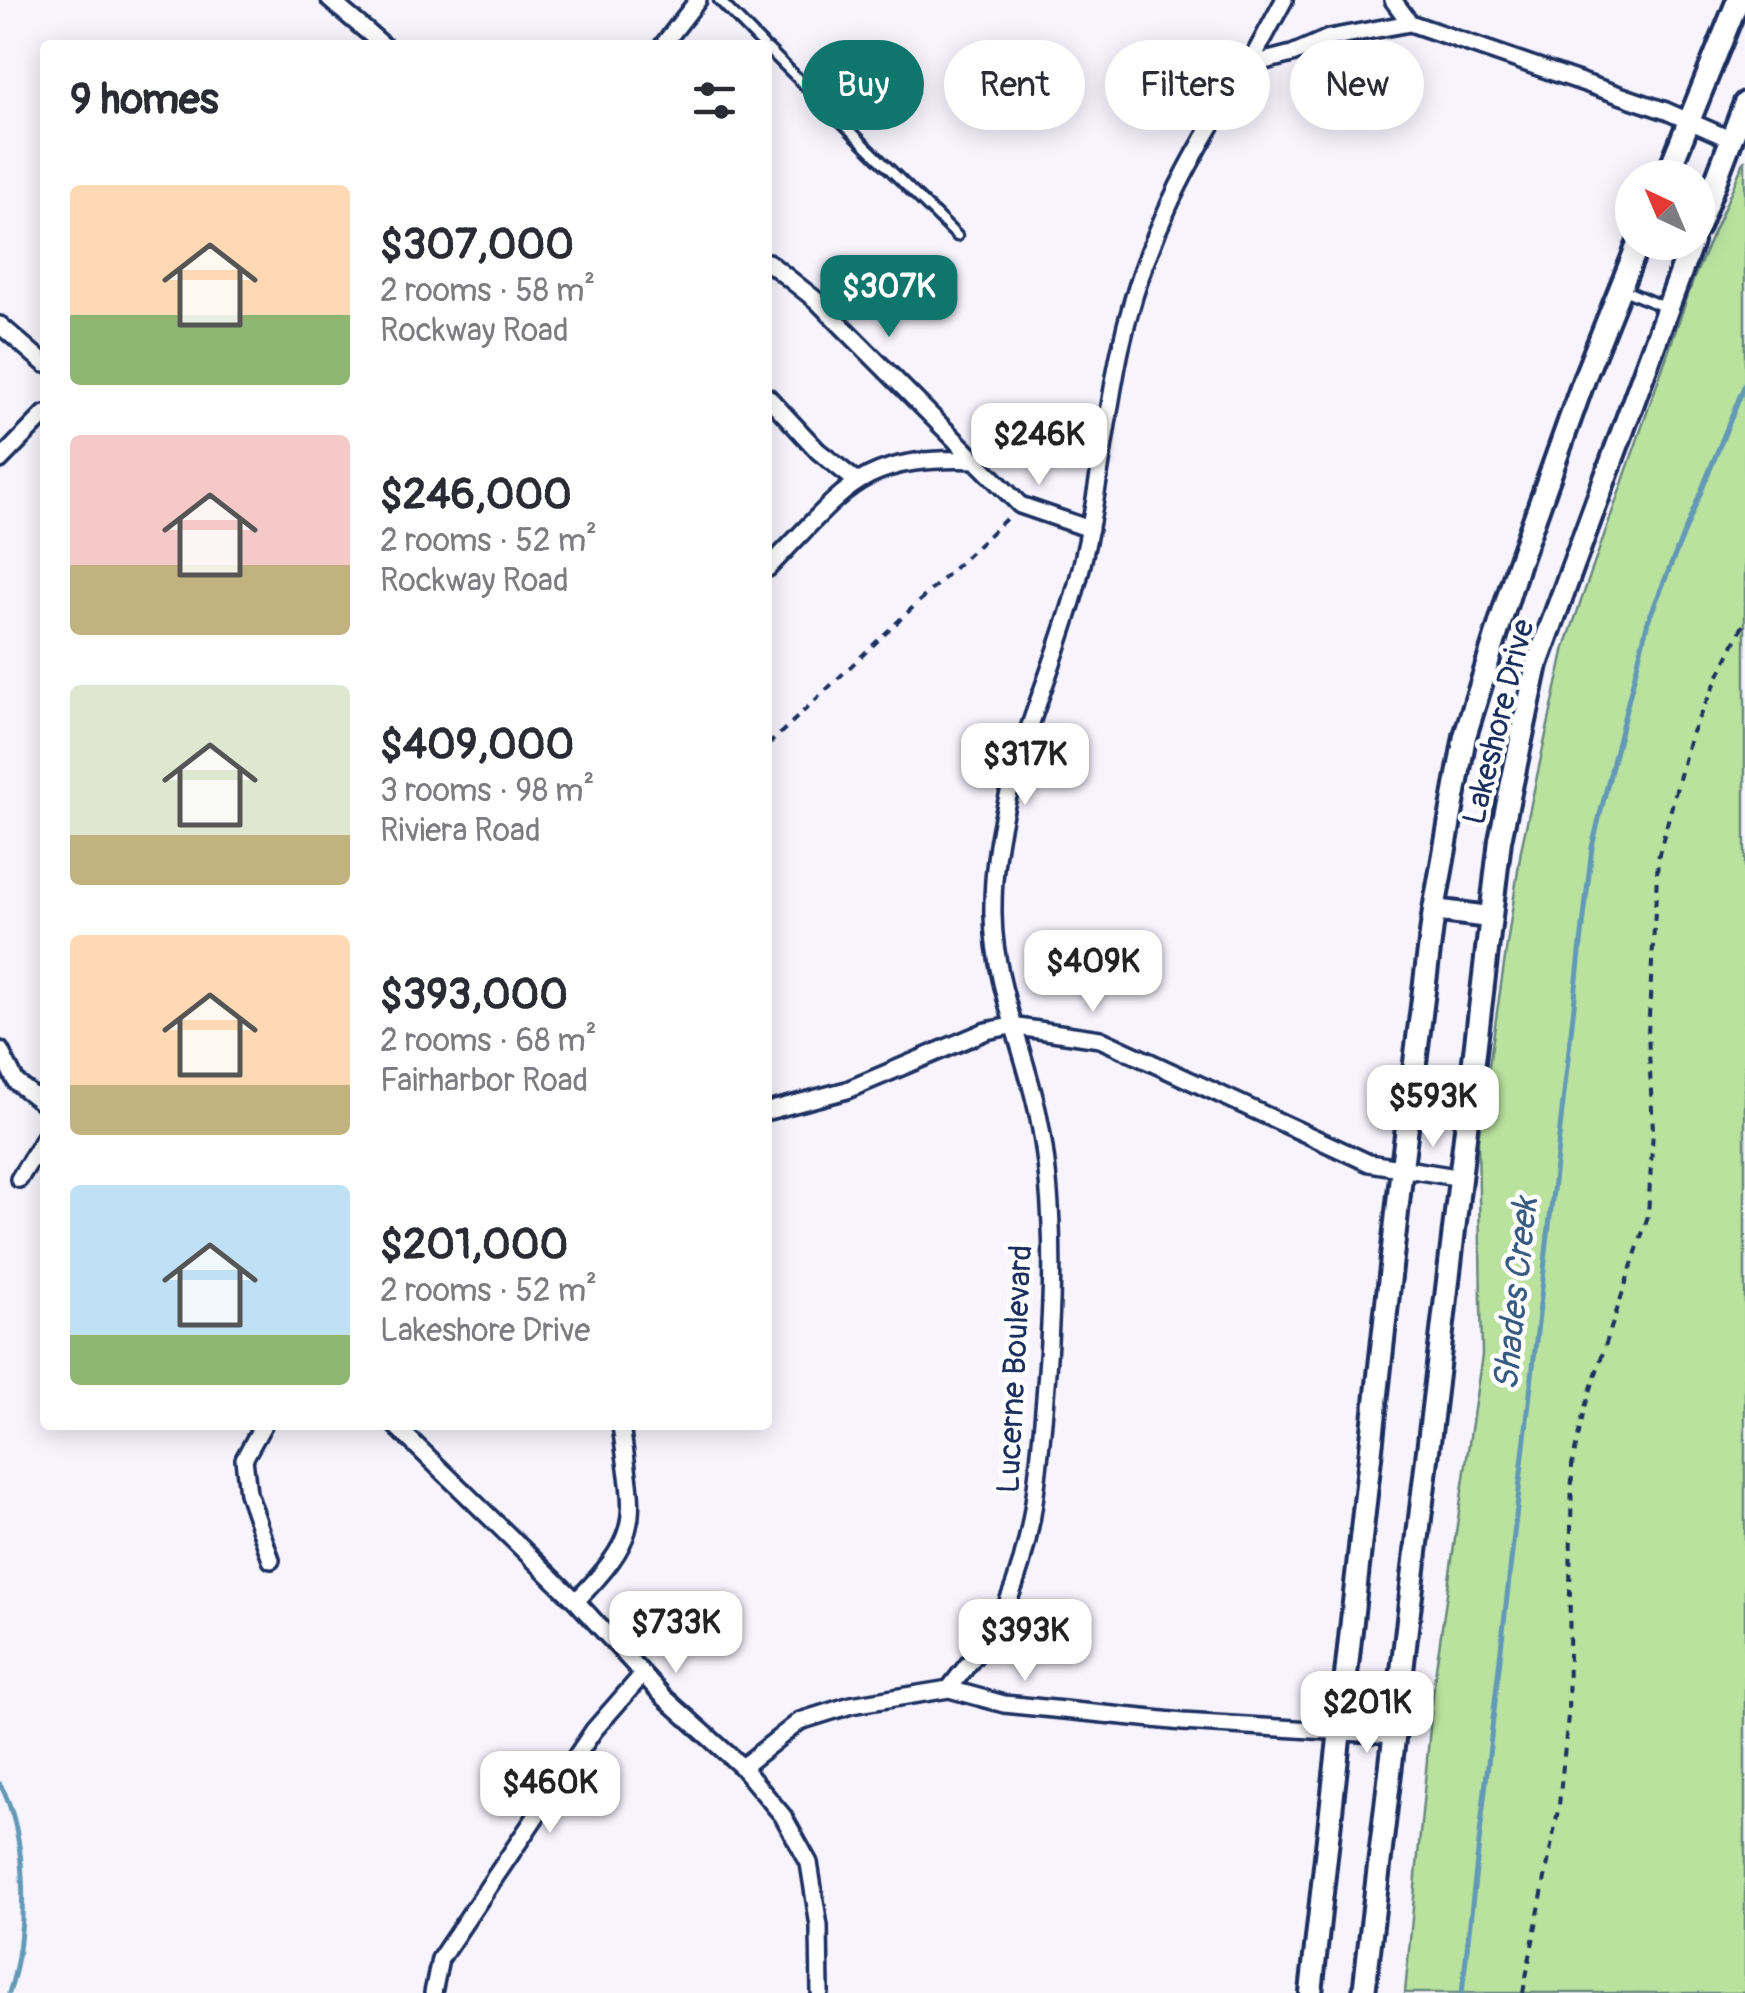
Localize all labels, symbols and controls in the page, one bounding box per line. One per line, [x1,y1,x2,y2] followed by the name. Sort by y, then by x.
[802,40,924,130] chip: Buy
[944,40,1085,130] chip: Rent
[1105,40,1270,130] chip: Filters
[1290,40,1424,130] chip: New
[687,73,742,128] icon: filters
[70,74,219,126] text: 9 homes
[1615,160,1715,260] north arrow
[1615,160,1715,260] map controls
[380,219,574,271] text: $307,000
[150,225,270,345] icon: home
[819,255,959,340] pin: $307K
[842,267,936,307] text: $307K
[380,271,595,311] text: 2 rooms · 58 m²
[380,311,569,351] text: Rockway Road
[969,403,1109,488] pin: $246K
[993,415,1085,455] text: $246K
[380,469,572,521] text: $246,000
[150,475,270,595] icon: home
[380,521,597,561] text: 2 rooms · 52 m²
[380,561,569,601] text: Rockway Road
[1454,615,1544,829] street label: Lakeshore Drive
[380,719,574,771] text: $409,000
[955,723,1095,808] pin: $317K
[150,725,270,845] icon: home
[983,735,1067,775] text: $317K
[380,771,594,811] text: 3 rooms · 98 m²
[380,811,541,851] text: Riviera Road
[1023,930,1163,1015] pin: $409K
[1046,942,1140,982] text: $409K
[380,969,568,1021] text: $393,000
[150,975,270,1095] icon: home
[380,1021,597,1061] text: 2 rooms · 68 m²
[380,1061,588,1101] text: Fairharbor Road
[1363,1065,1503,1150] pin: $593K
[1389,1077,1477,1117] text: $593K
[1484,1192,1548,1393] water label: Shades Creek
[380,1219,568,1271] text: $201,000
[150,1225,270,1345] icon: home
[989,1244,1041,1494] street label: Lucerne Boulevard
[380,1271,597,1311] text: 2 rooms · 52 m²
[380,1311,590,1351] text: Lakeshore Drive
[606,1591,746,1676] pin: $733K
[955,1599,1095,1684] pin: $393K
[631,1603,721,1643] text: $733K
[981,1611,1069,1651] text: $393K
[1297,1671,1437,1756] pin: $201K
[1323,1683,1411,1723] text: $201K
[480,1751,620,1836] pin: $460K
[502,1763,598,1803] text: $460K

